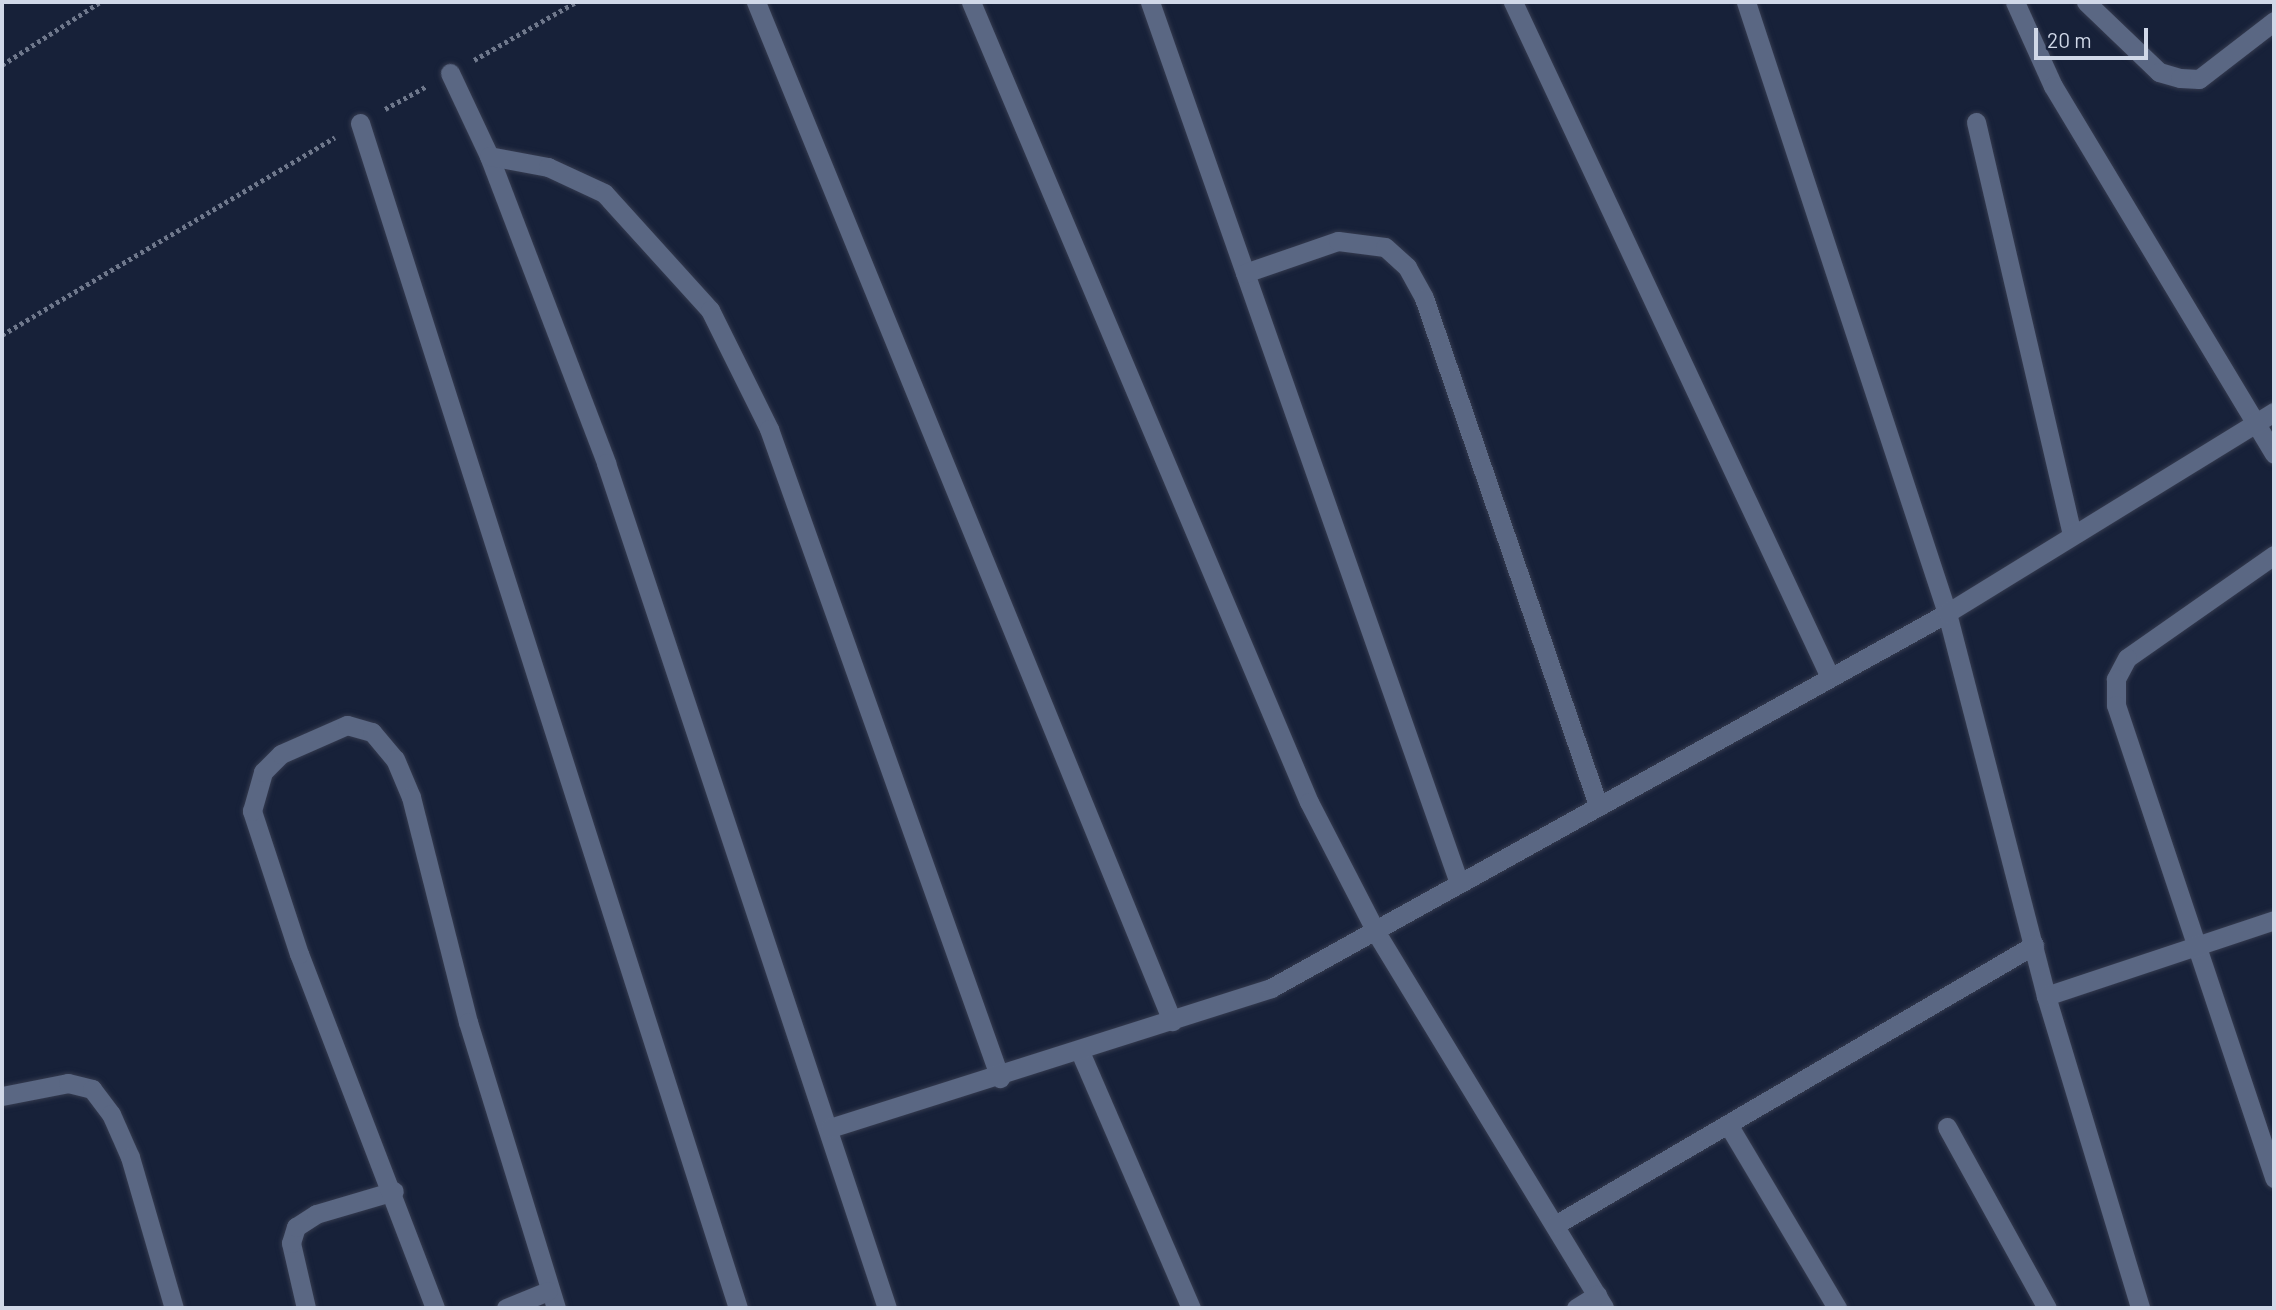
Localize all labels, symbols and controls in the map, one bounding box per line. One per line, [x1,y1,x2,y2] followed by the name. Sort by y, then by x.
[2038,14,2152,58] scale bar
[2047,27,2092,52] text: 20 m

